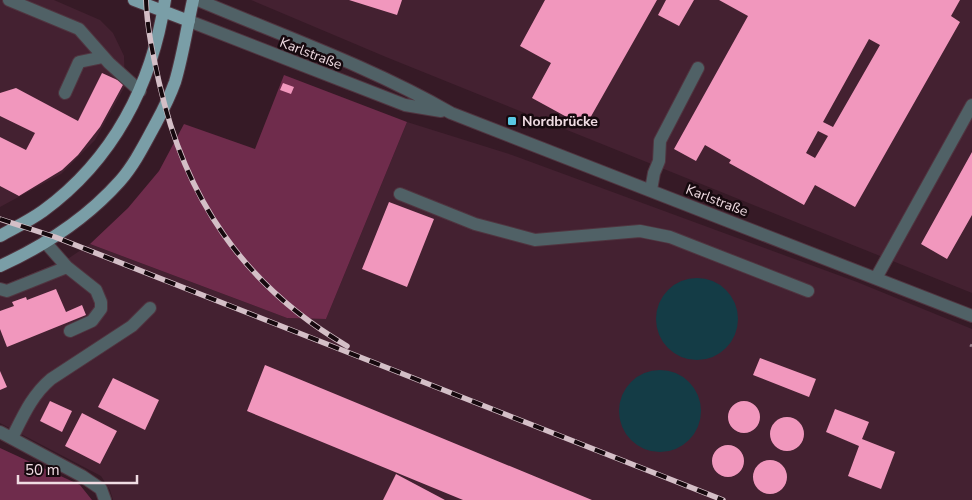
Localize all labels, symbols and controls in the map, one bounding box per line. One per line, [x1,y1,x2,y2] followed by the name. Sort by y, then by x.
[277,33,345,74] street label: Karlstraße
[522,112,598,131] place label: Nordbrücke
[506,115,518,127] marker: Nordbrücke
[683,180,751,221] street label: Karlstraße
[18,452,136,484] scale bar
[25,460,60,480] text: 50 m

